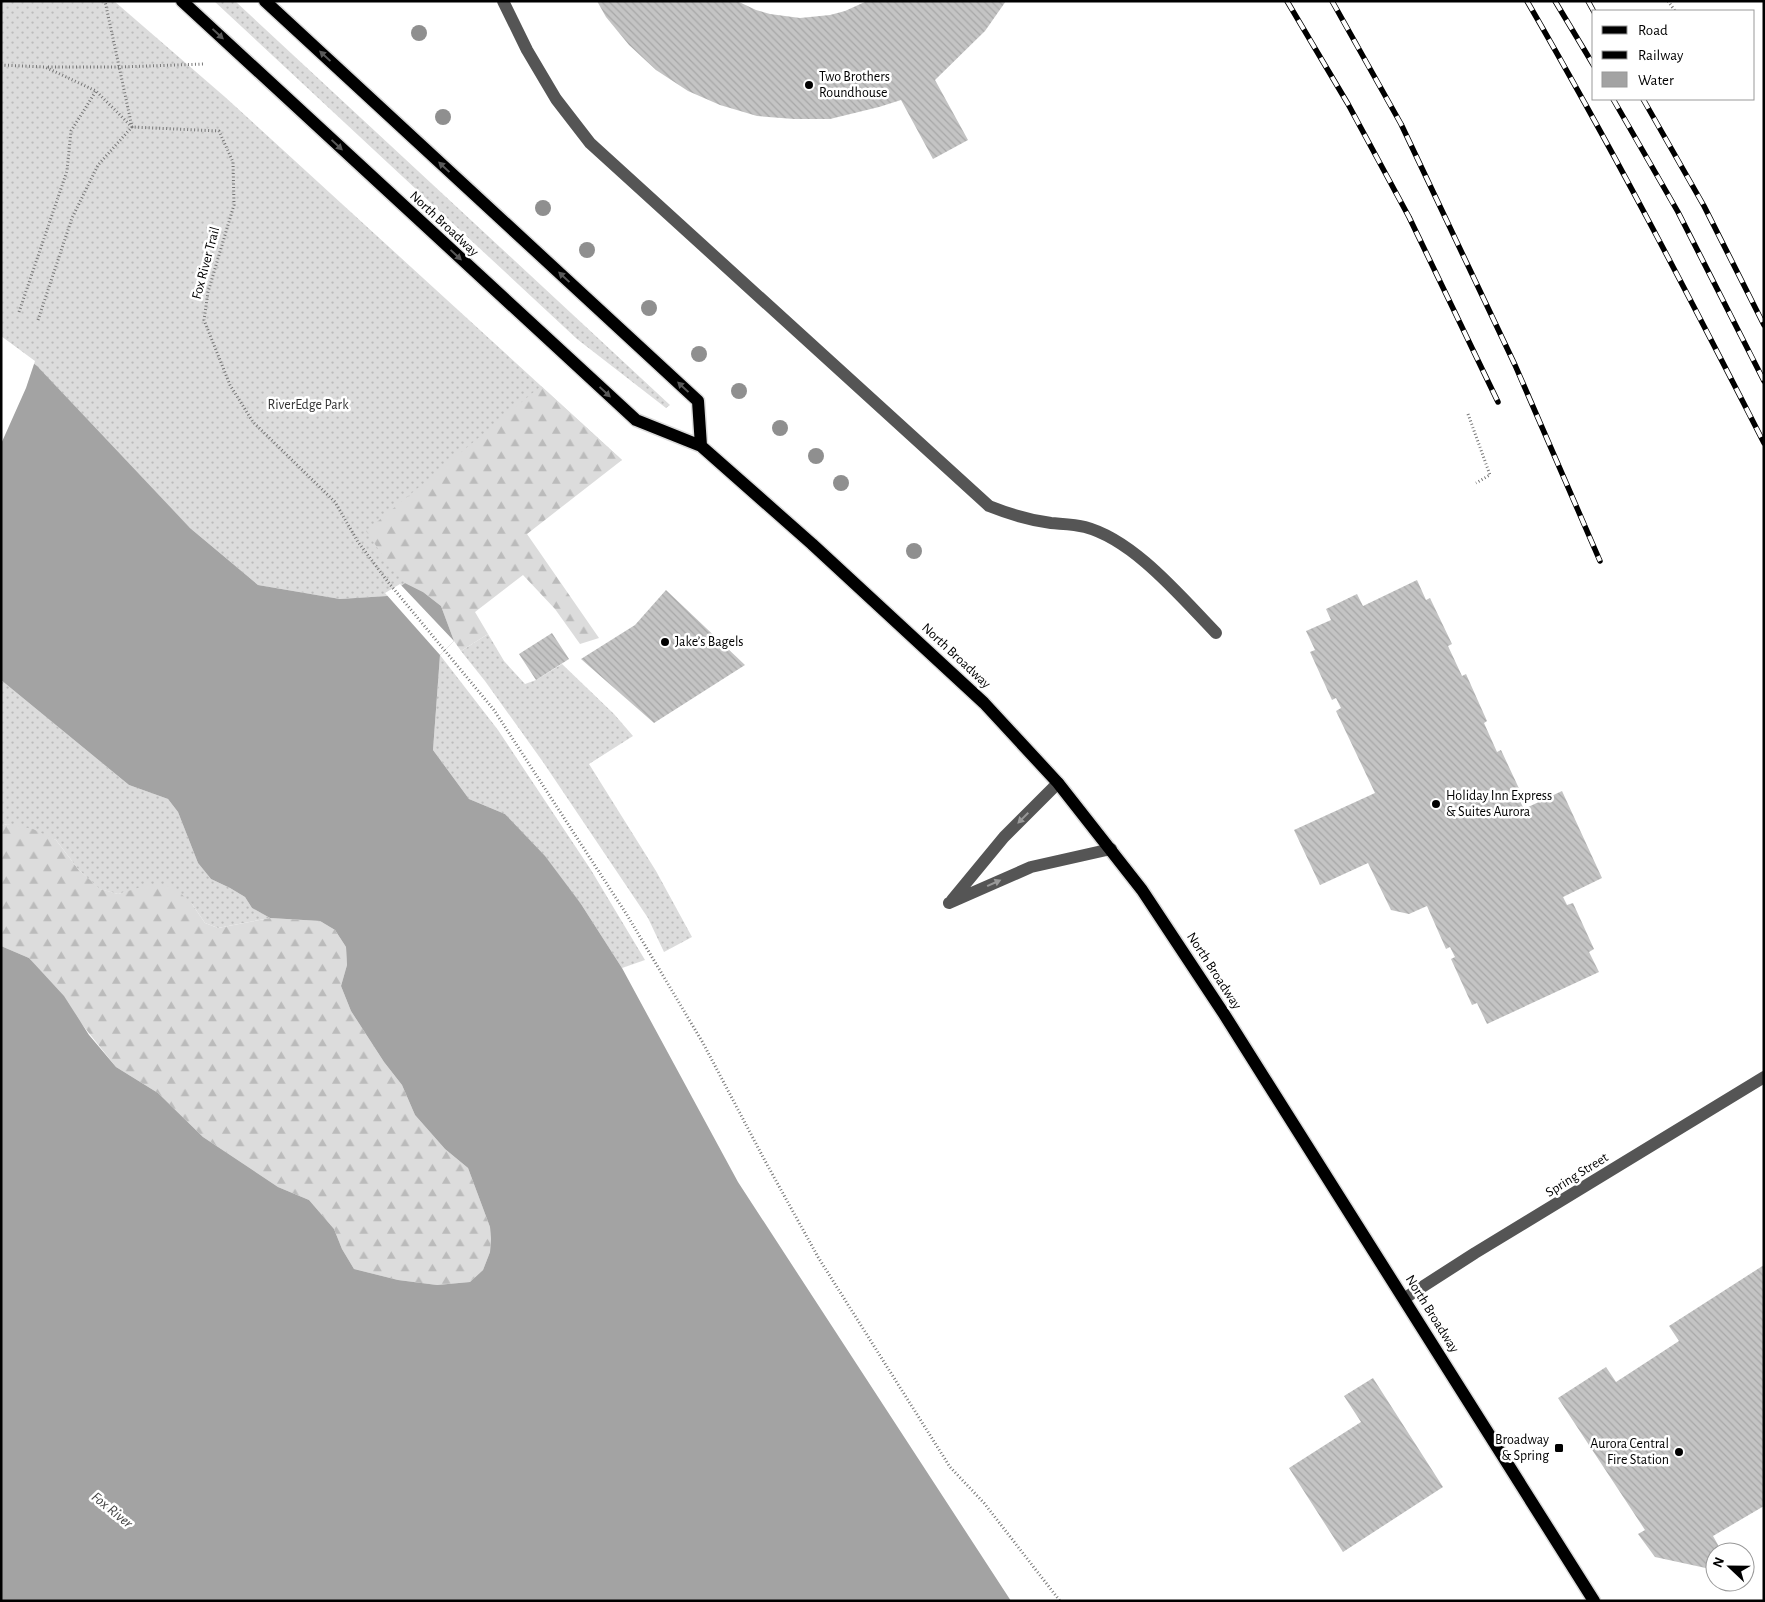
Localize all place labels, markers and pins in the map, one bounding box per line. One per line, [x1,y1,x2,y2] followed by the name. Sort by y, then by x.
[819,70,890,100] place label: Two Brothers Roundhouse
[803,79,815,91] marker: Two Brothers Roundhouse
[675,635,744,649] place label: Jake’s Bagels
[659,636,671,648] marker: Jake’s Bagels
[1446,789,1552,819] place label: Holiday Inn Express & Suites Aurora
[1430,798,1442,810] marker: Holiday Inn Express & Suites Aurora
[1495,1433,1549,1463] place label: Broadway & Spring
[1590,1437,1669,1467] place label: Aurora Central Fire Station
[1553,1442,1565,1454] marker: Broadway & Spring
[1673,1446,1685,1458] marker: Aurora Central Fire Station

